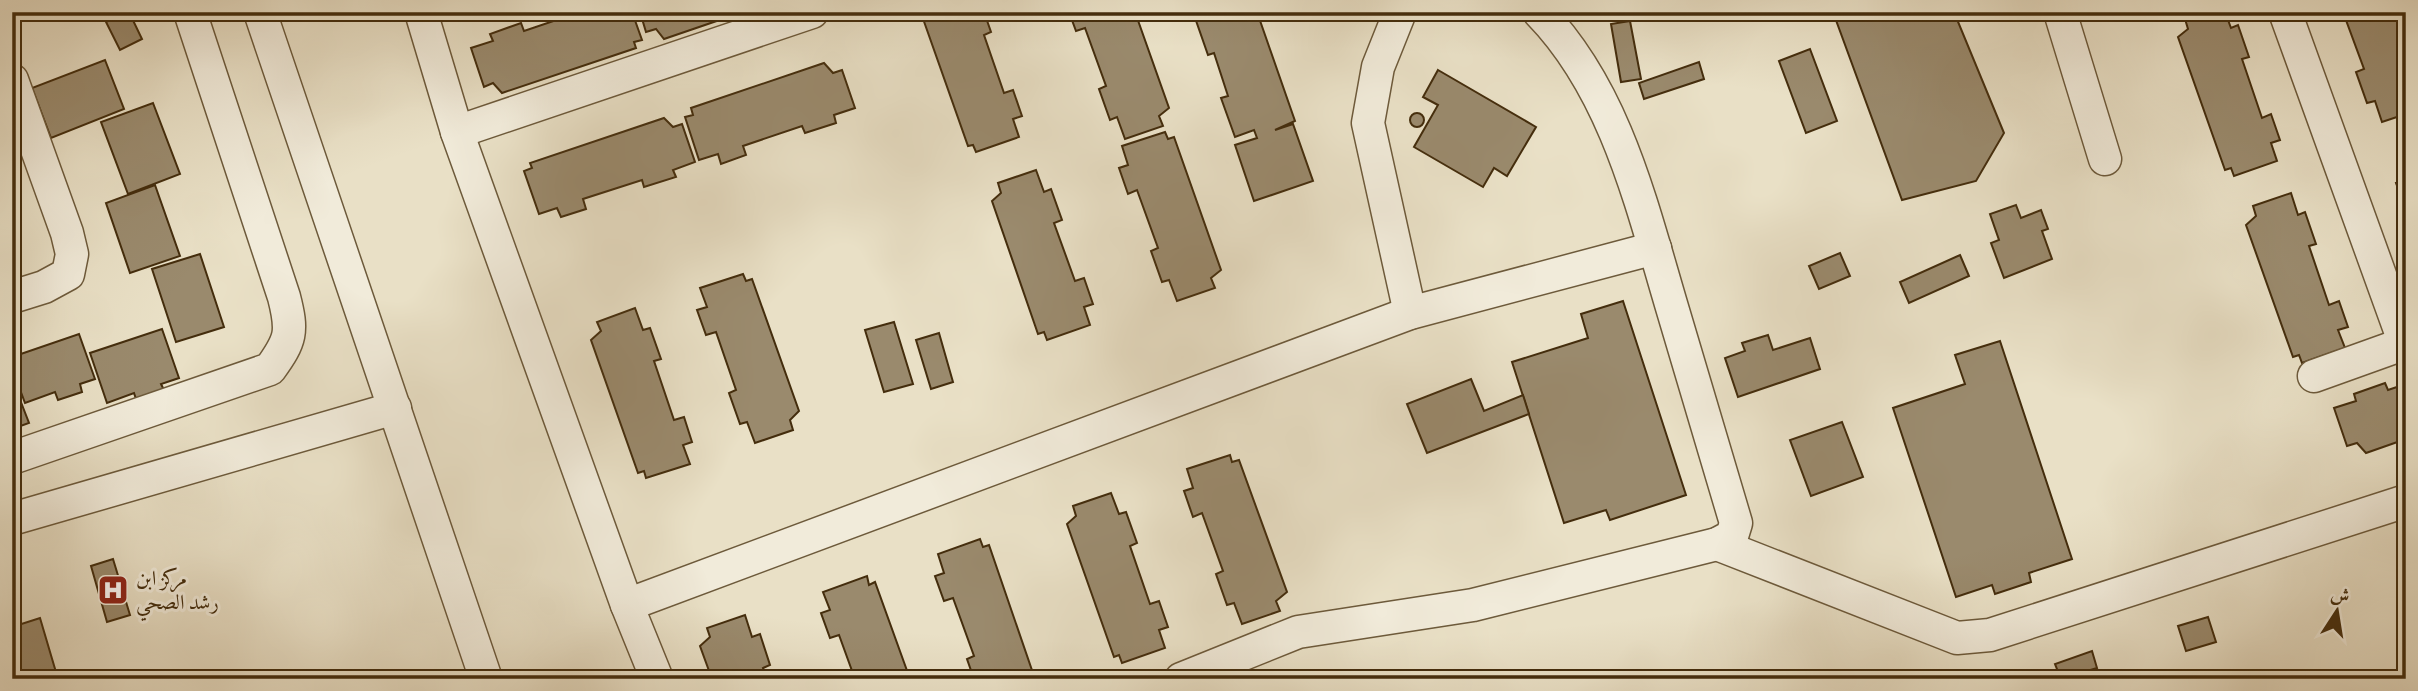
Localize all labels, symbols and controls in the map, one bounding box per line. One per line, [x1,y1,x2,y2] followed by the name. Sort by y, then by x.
[136,565,219,622] place label: مركز ابن رشد الصحي
[96,573,130,607] hospital icon: مركز ابن رشد الصحي
[2302,576,2372,646] north arrow
[2328,582,2352,611] text: ش

